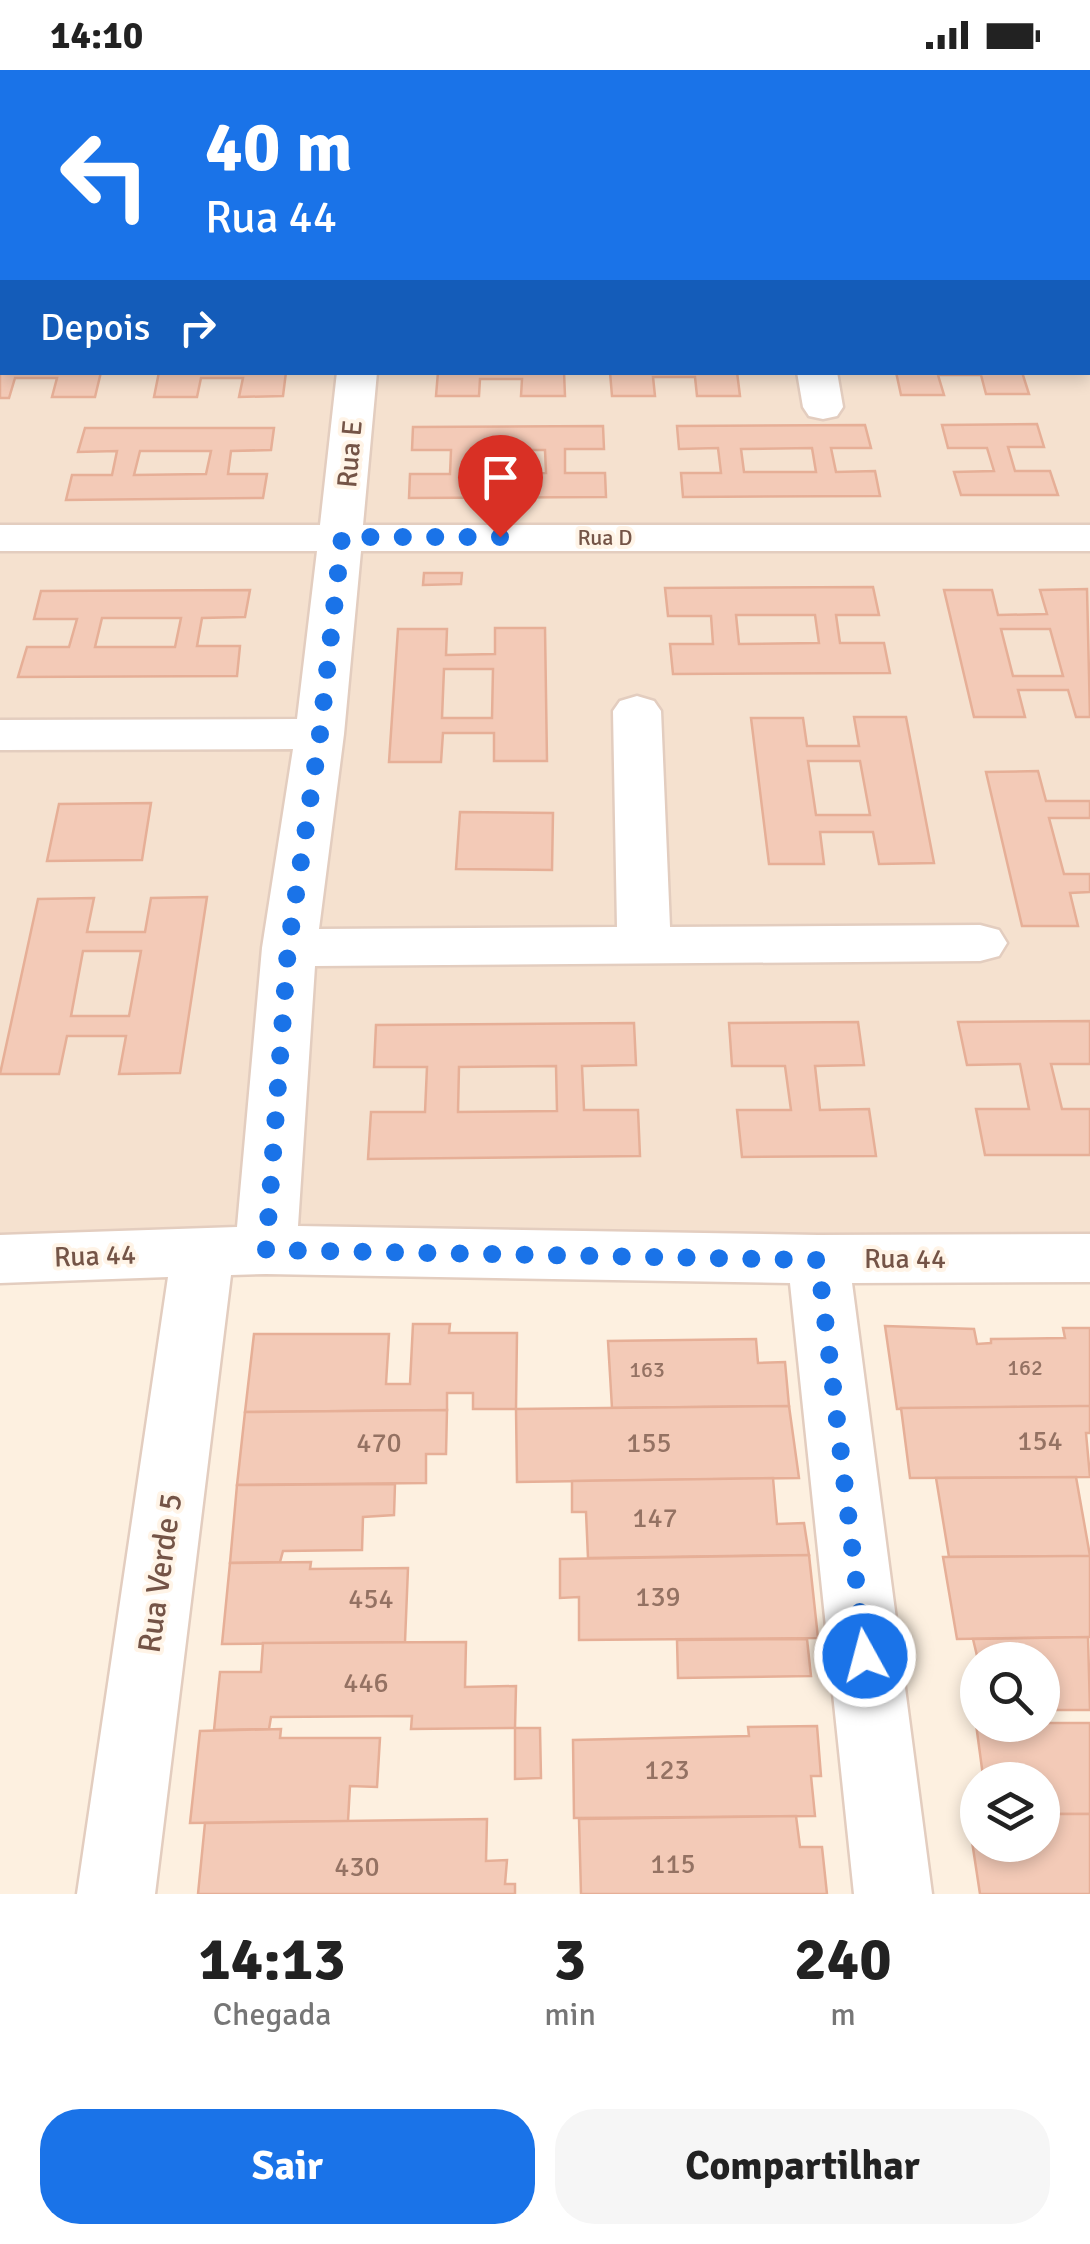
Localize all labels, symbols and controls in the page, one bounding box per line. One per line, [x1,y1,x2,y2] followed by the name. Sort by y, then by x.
[50,12,143,59] text: 14:10
[205,104,353,190] text: 40 m
[40,110,170,240] icon: left
[205,190,337,245] text: Rua 44
[170,300,225,355] icon: right
[40,304,150,351] text: Depois
[330,419,370,489] street label: Rua E
[458,435,543,538] pin
[473,450,528,505] icon: arrive
[577,524,633,551] street label: Rua D
[53,1238,137,1274] street label: Rua 44
[864,1242,946,1276] street label: Rua 44
[1007,1354,1043,1381] house number: 162
[629,1356,665,1383] house number: 163
[1017,1424,1063,1458] house number: 154
[356,1426,402,1460] house number: 470
[626,1426,672,1460] house number: 155
[129,1491,191,1655] street label: Rua Verde 5
[632,1501,678,1535] house number: 147
[635,1580,681,1614] house number: 139
[348,1582,394,1616] house number: 454
[813,1604,917,1708] position arrow
[960,1642,1060,1862] map controls
[960,1642,1060,1742] button: search
[343,1666,389,1700] house number: 446
[644,1753,690,1787] house number: 123
[960,1762,1060,1862] button: layers
[650,1847,696,1881] house number: 115
[334,1850,380,1884] house number: 430
[198,1923,346,1997] text: 14:13
[554,1923,586,1997] text: 3
[794,1923,892,1997] text: 240
[213,1995,332,2034] text: Chegada
[544,1995,596,2034] text: min
[830,1995,856,2034] text: m
[40,2109,535,2224] button: Sair
[555,2109,1050,2224] button: Compartilhar

